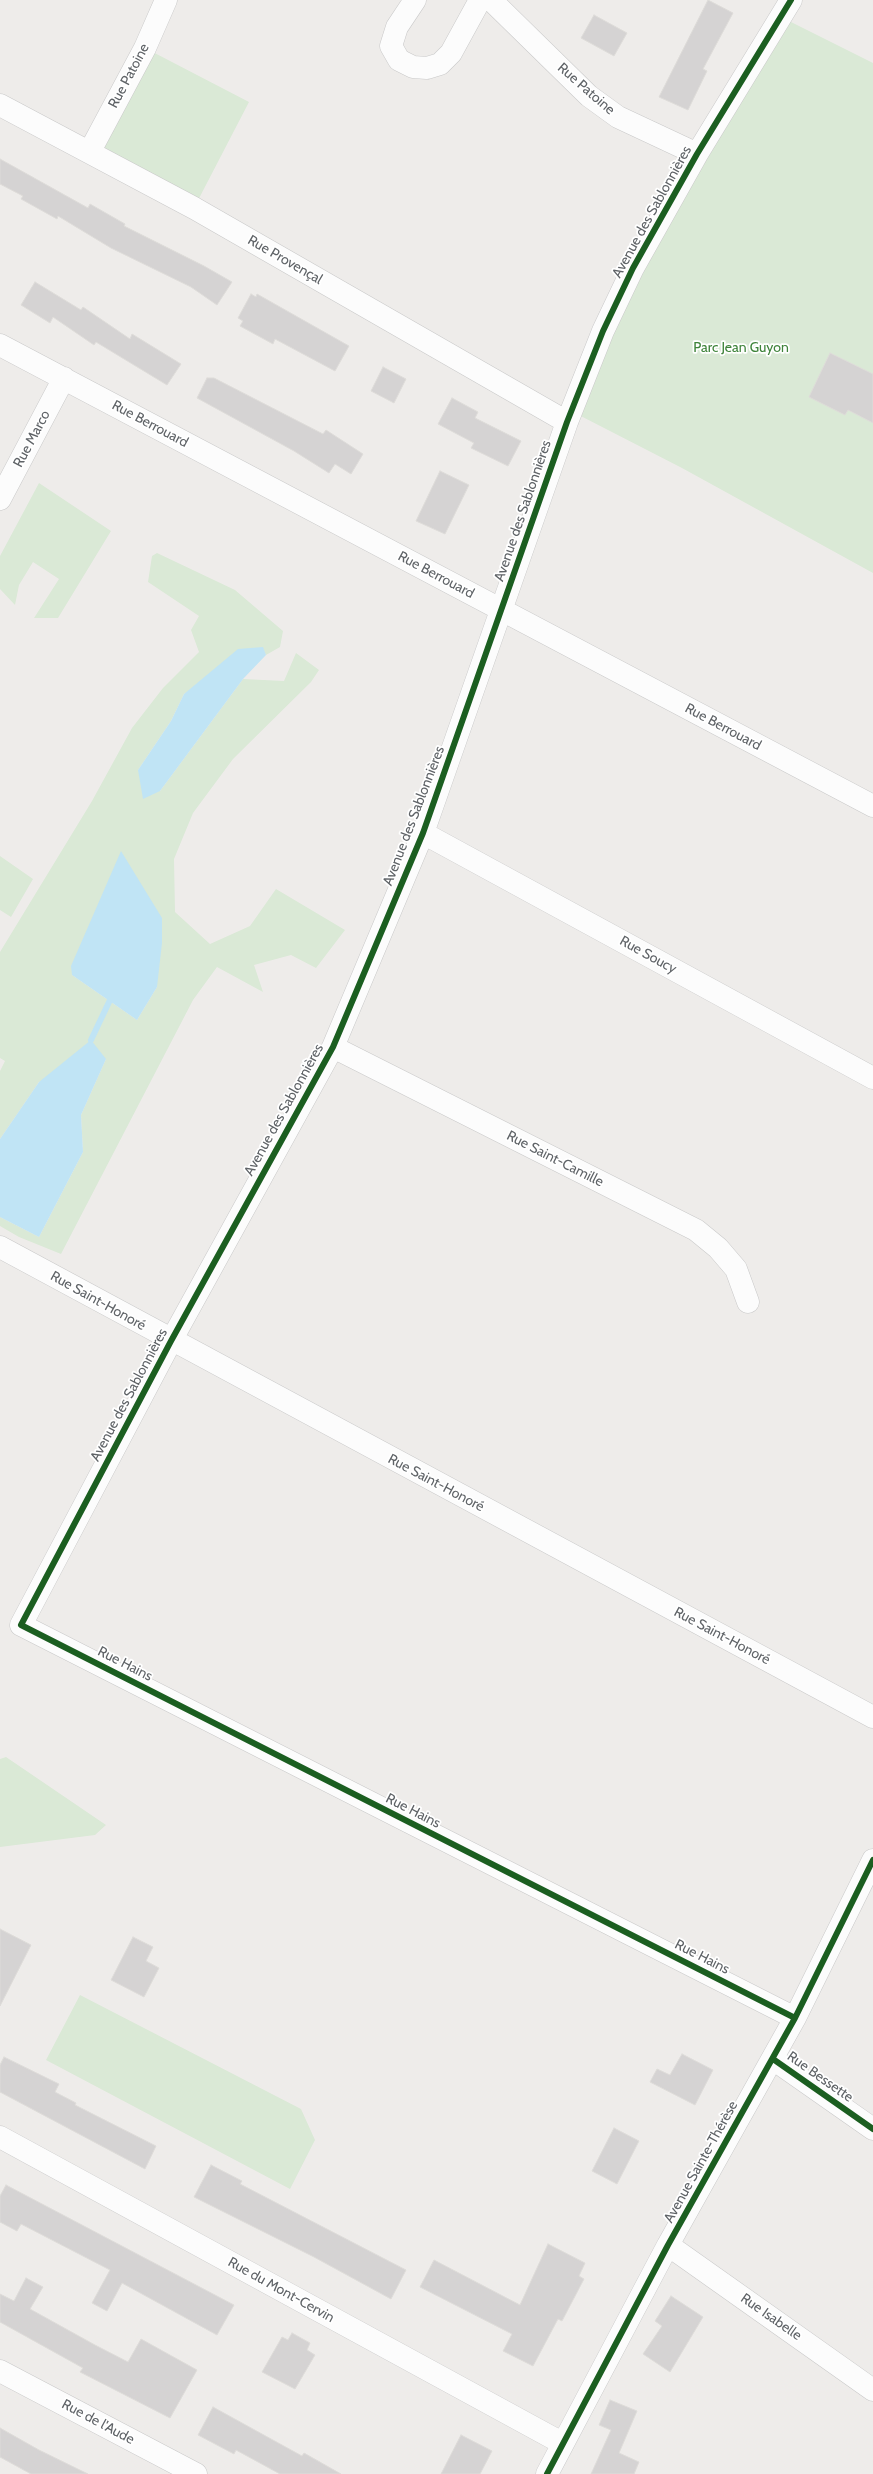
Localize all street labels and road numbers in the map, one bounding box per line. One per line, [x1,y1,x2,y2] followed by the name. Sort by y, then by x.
[105,41,153,111] street label: Rue Patoine
[554,59,618,119] street label: Rue Patoine
[609,143,695,281] street label: Avenue des Sablonnières
[245,232,325,288] street label: Rue Provençal
[109,397,191,451] street label: Rue Berrouard
[10,408,54,470] street label: Rue Marco
[491,438,555,584] street label: Avenue des Sablonnières
[395,548,477,602] street label: Rue Berrouard
[682,700,764,754] street label: Rue Berrouard
[380,744,448,888] street label: Avenue des Sablonnières
[617,932,679,978] street label: Rue Soucy
[241,1041,327,1179] street label: Avenue des Sablonnières
[504,1127,606,1191] street label: Rue Saint-Camille
[47,1268,149,1334] street label: Rue Saint-Honoré
[87,1326,171,1464] street label: Avenue des Sablonnières
[385,1451,487,1515] street label: Rue Saint-Honoré
[671,1604,773,1668] street label: Rue Saint-Honoré
[95,1643,155,1685] street label: Rue Hains
[383,1790,443,1832] street label: Rue Hains
[672,1936,732,1978] street label: Rue Hains
[784,2048,856,2106] street label: Rue Bessette
[660,2098,742,2226] street label: Avenue Sainte-Thérèse
[225,2254,337,2326] street label: Rue du Mont-Cervin
[737,2290,805,2344] street label: Rue Isabelle
[59,2396,137,2448] street label: Rue de l'Aude

